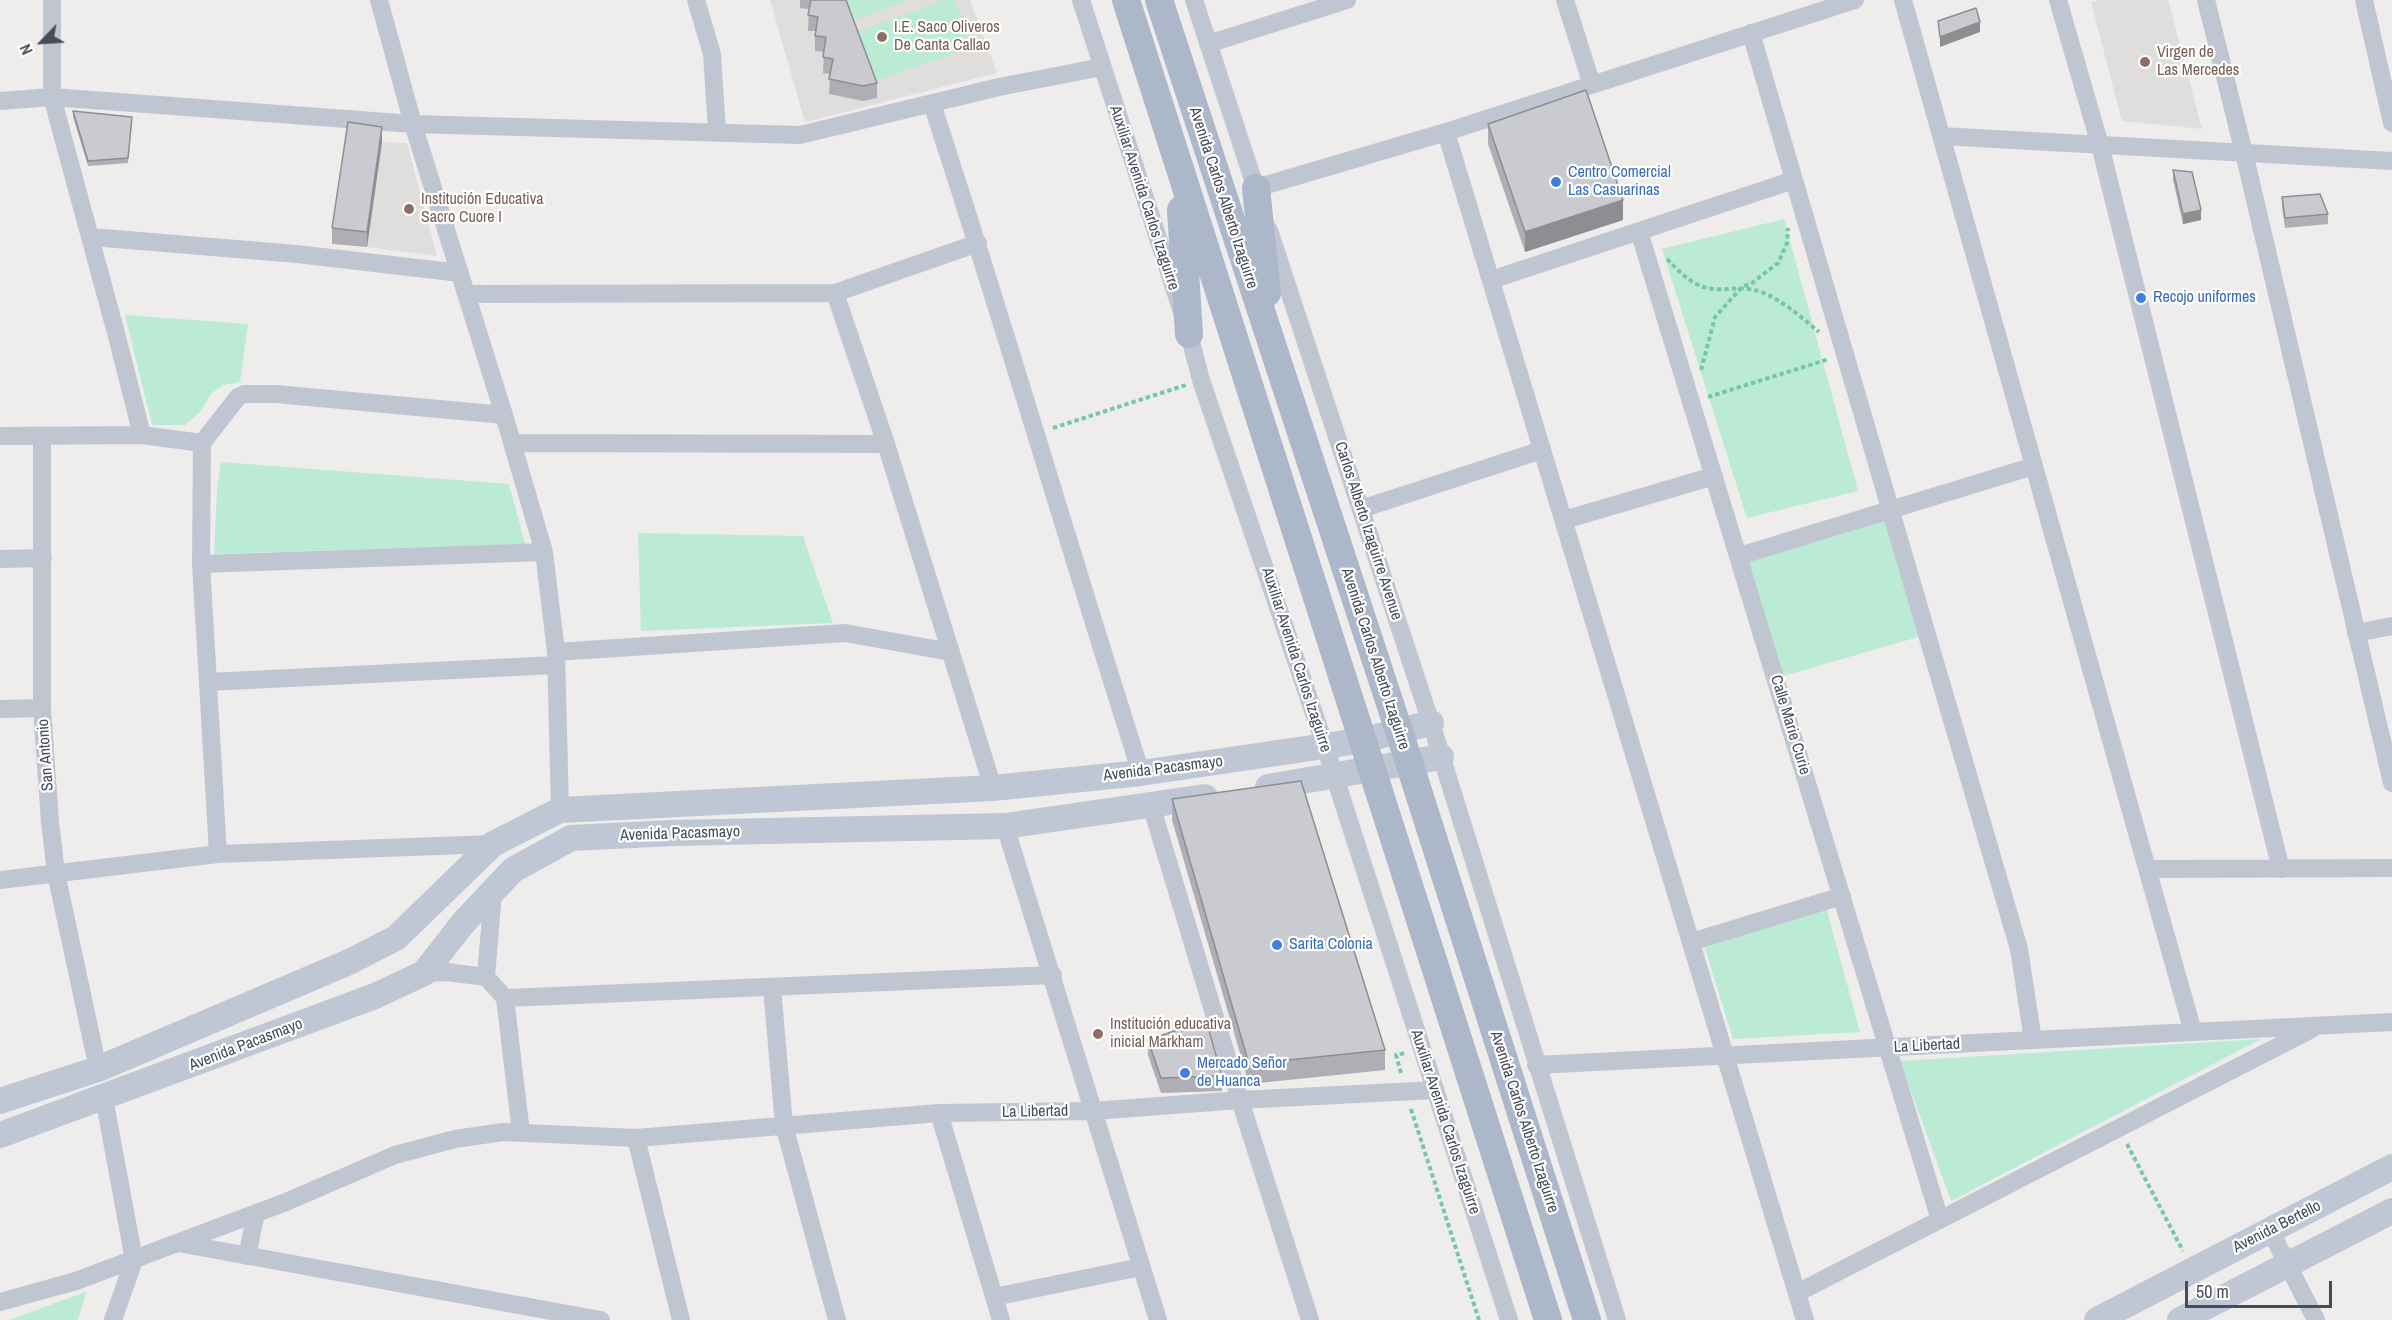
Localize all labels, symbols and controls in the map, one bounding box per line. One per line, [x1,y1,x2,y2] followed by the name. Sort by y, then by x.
[12,12,72,72] north arrow
[894,18,1000,56] place label: I.E. Saco Oliveros De Canta Callao
[875,30,889,44] marker: I.E. Saco Oliveros De Canta Callao
[14,41,38,59] text: N
[2157,43,2239,81] place label: Virgen de Las Mercedes
[2138,55,2152,69] marker: Virgen de Las Mercedes
[1105,103,1183,293] street label: Auxiliar Avenida Carlos Izaguirre
[1184,105,1262,291] street label: Avenida Carlos Alberto Izaguirre
[1568,163,1671,201] place label: Centro Comercial Las Casuarinas
[1549,175,1563,189] marker: Centro Comercial Las Casuarinas
[421,190,544,228] place label: Institución Educativa Sacro Cuore I
[402,202,416,216] marker: Institución Educativa Sacro Cuore I
[2153,288,2256,308] place label: Recojo uniformes
[2134,291,2148,305] marker: Recojo uniformes
[1330,439,1406,623] street label: Carlos Alberto Izaguirre Avenue
[1257,565,1335,755] street label: Auxiliar Avenida Carlos Izaguirre
[1336,566,1414,752] street label: Avenida Carlos Alberto Izaguirre
[1766,673,1814,777] street label: Calle Marie Curie
[34,718,58,792] street label: San Antonio
[1102,752,1224,786] street label: Avenida Pacasmayo
[620,822,740,846] street label: Avenida Pacasmayo
[1289,935,1373,955] place label: Sarita Colonia
[1270,938,1284,952] marker: Sarita Colonia
[186,1015,306,1075] street label: Avenida Pacasmayo
[1110,1015,1231,1053] place label: Institución educativa inicial Markham
[1091,1027,1105,1041] marker: Institución educativa inicial Markham
[1406,1027,1484,1217] street label: Auxiliar Avenida Carlos Izaguirre
[1485,1029,1563,1215] street label: Avenida Carlos Alberto Izaguirre
[1893,1035,1961,1057] street label: La Libertad
[1197,1054,1287,1092] place label: Mercado Señor de Huanca
[1178,1066,1192,1080] marker: Mercado Señor de Huanca
[1002,1102,1068,1122] street label: La Libertad
[2230,1197,2324,1257] street label: Avenida Bertello
[2188,1269,2335,1307] scale bar
[2196,1279,2229,1304] text: 50 m

